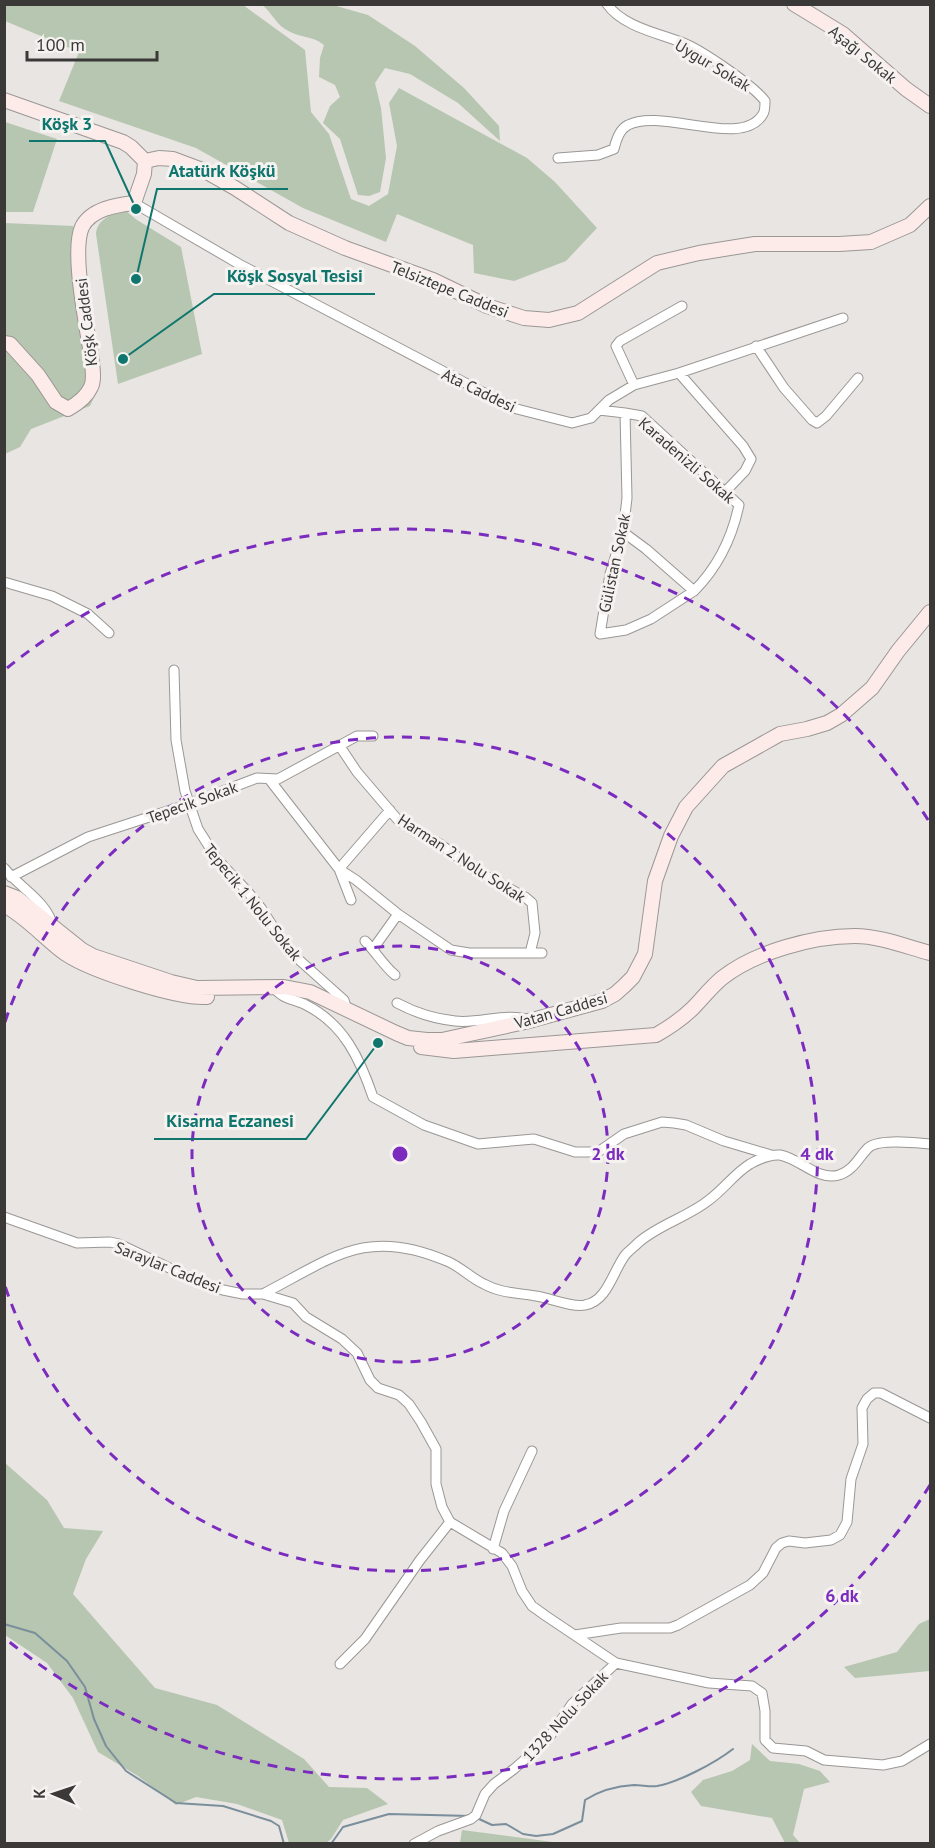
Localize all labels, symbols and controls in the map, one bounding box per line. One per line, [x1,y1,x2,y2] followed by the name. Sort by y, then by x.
[825,21,901,88] street label: Aşağı Sokak
[27,24,158,62] scale bar
[36,33,85,56] text: 100 m
[671,35,755,96] street label: Uygur Sokak
[29,105,105,141] callout: Köşk 3
[42,112,92,135] text: Köşk 3
[157,153,288,189] callout: Atatürk Köşkü
[169,159,275,182] text: Atatürk Köşkü
[388,256,512,322] street label: Telsiztepe Caddesi
[214,258,375,294] callout: Köşk Sosyal Tesisi
[227,264,363,287] text: Köşk Sosyal Tesisi
[71,277,101,367] street label: Köşk Caddesi
[439,363,519,417] street label: Ata Caddesi
[635,413,740,507] street label: Karadenizli Sokak
[594,511,634,614] street label: Gülistan Sokak
[144,776,240,828] street label: Tepecik Sokak
[394,809,530,907] street label: Harman 2 Nolu Sokak
[200,839,307,965] street label: Tepecik 1 Nolu Sokak
[511,987,610,1033] street label: Vatan Caddesi
[154,1103,306,1139] callout: Kisarna Eczanesi
[166,1109,294,1132] text: Kisarna Eczanesi
[591,1142,625,1165] text: 2 dk
[800,1142,834,1165] text: 4 dk
[390,1144,410,1164] centre of rings
[112,1237,224,1297] street label: Saraylar Caddesi
[825,1584,859,1607] text: 6 dk
[518,1666,612,1765] street label: 1328 Nolu Sokak
[24,1764,84,1824] north arrow
[29,1788,49,1799] text: K

